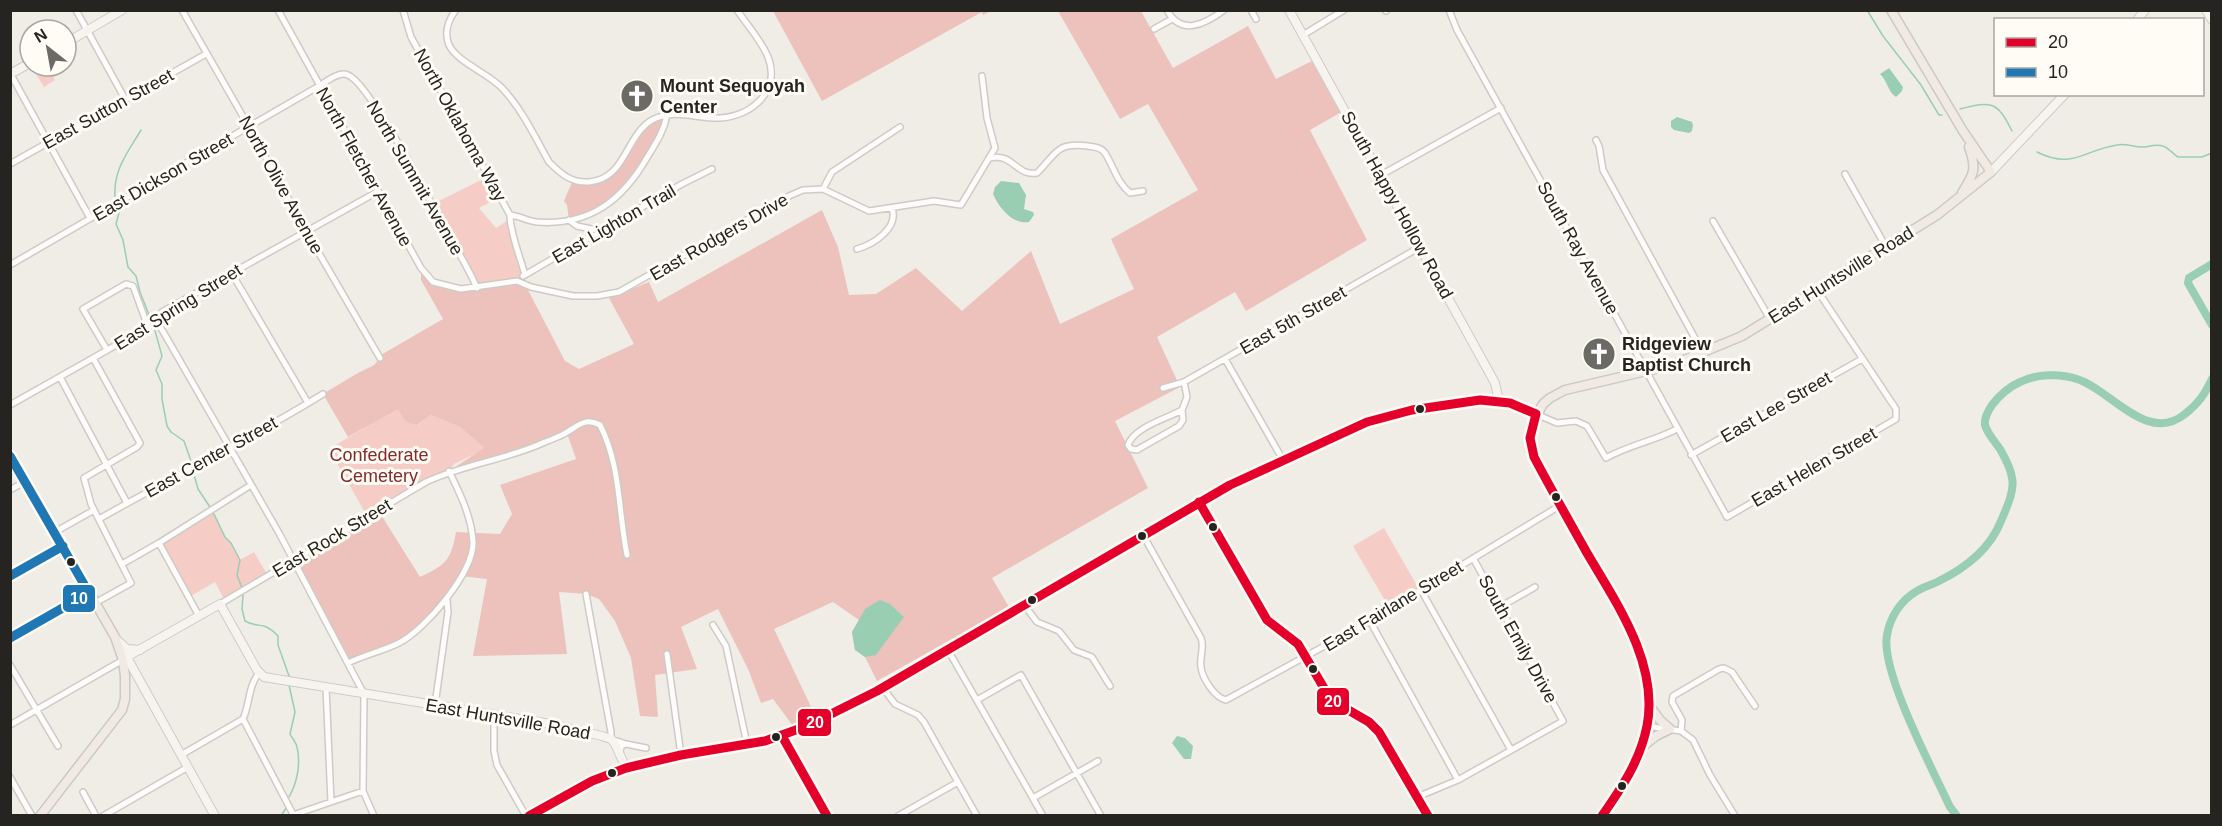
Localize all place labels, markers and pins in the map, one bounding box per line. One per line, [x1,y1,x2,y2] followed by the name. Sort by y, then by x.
[660,76,805,117] place label: Mount Sequoyah Center
[619,78,655,114] church icon: Mount Sequoyah Center
[1622,334,1751,375] place label: Ridgeview Baptist Church
[1581,336,1617,372] church icon: Ridgeview Baptist Church
[1414,403,1426,415] unlabelled marker
[1550,491,1562,503] unlabelled marker
[1207,521,1219,533] unlabelled marker
[1136,530,1148,542] unlabelled marker
[65,556,77,568] unlabelled marker
[1026,594,1038,606] unlabelled marker
[1307,663,1319,675] unlabelled marker
[770,731,782,743] unlabelled marker
[606,767,618,779] unlabelled marker
[1616,780,1628,792] unlabelled marker

